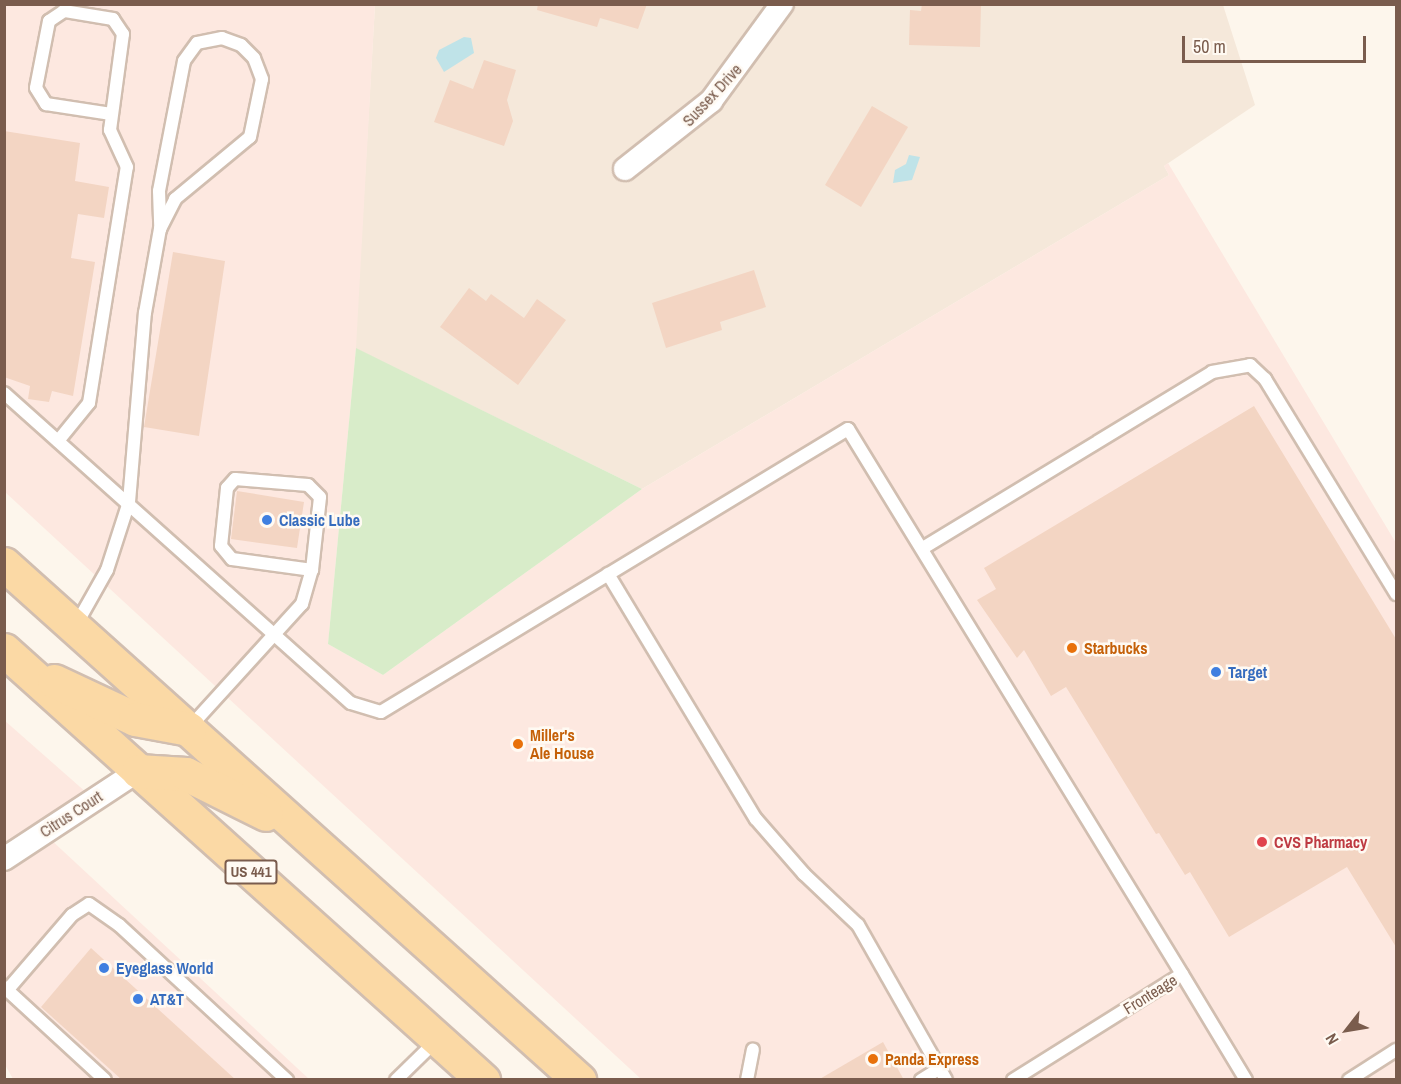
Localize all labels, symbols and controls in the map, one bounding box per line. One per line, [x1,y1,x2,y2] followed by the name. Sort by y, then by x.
[1185,24,1370,62] scale bar
[1193,34,1226,59] text: 50 m
[678,60,746,130] street label: Sussex Drive
[279,510,360,530] place label: Classic Lube
[260,513,274,527] marker: Classic Lube
[1084,638,1147,658] place label: Starbucks
[1065,641,1079,655] marker: Starbucks
[1228,662,1267,682] place label: Target
[1209,665,1223,679] marker: Target
[530,725,594,763] place label: Miller's Ale House
[511,737,525,751] marker: Miller's Ale House
[36,787,106,841] street label: Citrus Court
[1274,832,1367,852] place label: CVS Pharmacy
[1255,835,1269,849] marker: CVS Pharmacy
[224,860,278,884] road number: US 441
[116,958,213,978] place label: Eyeglass World
[97,961,111,975] marker: Eyeglass World
[1120,970,1180,1018] street label: Fronteage
[150,989,184,1009] place label: AT&T
[131,992,145,1006] marker: AT&T
[1317,1000,1377,1060] north arrow
[1320,1030,1343,1049] text: N
[885,1049,979,1069] place label: Panda Express
[866,1052,880,1066] marker: Panda Express

